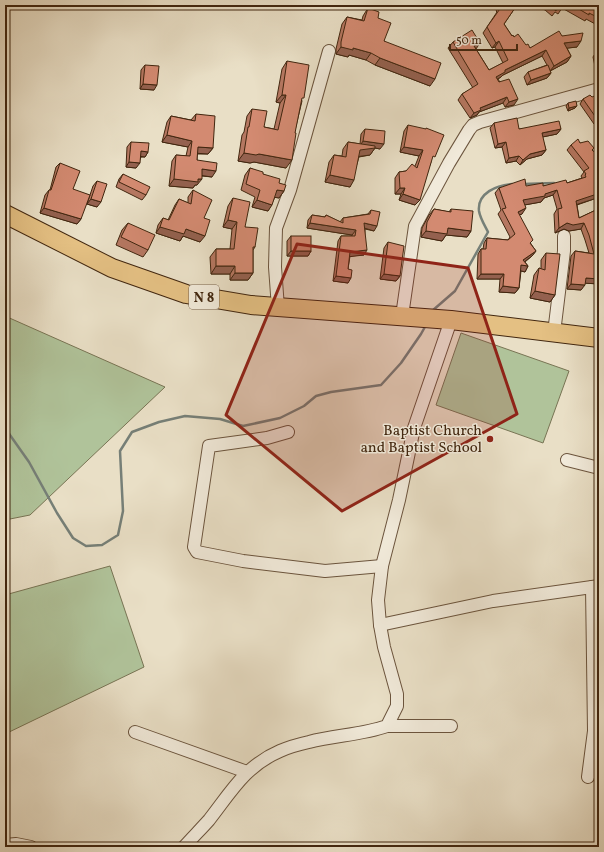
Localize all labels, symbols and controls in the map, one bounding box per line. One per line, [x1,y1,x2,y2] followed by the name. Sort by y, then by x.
[450,26,517,52] scale bar
[456,33,482,49] text: 50 m
[189,285,219,309] road number: N 8
[360,421,482,459] place label: Baptist Church and Baptist School
[485,434,495,444] marker: Baptist Church and Baptist School

